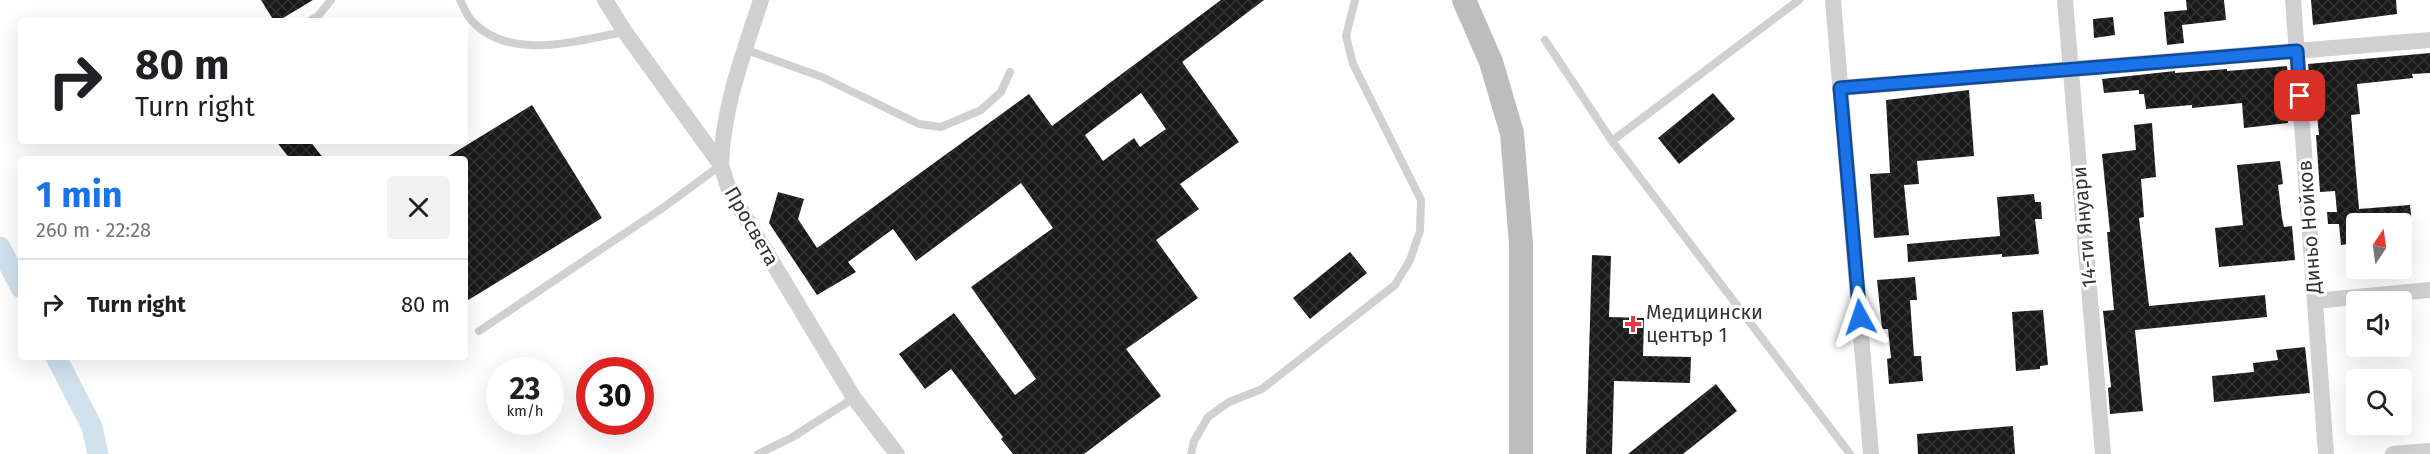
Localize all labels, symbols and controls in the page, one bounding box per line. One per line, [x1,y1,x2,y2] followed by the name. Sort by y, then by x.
[135,40,229,90] text: 80 m
[36,42,114,120] icon: right
[2274,70,2325,121] pin
[2283,79,2316,112] icon: arrive
[135,91,255,123] text: Turn right
[2292,159,2326,296] street label: Диньо Нойков
[2067,165,2101,289] street label: 14-ти Януари
[36,173,123,217] text: 1 min
[387,176,450,239] button: close
[720,182,784,270] street label: Просвета
[2346,213,2412,279] north arrow
[2346,213,2412,435] map controls
[36,218,151,242] text: 260 m · 22:28
[1828,285,1892,349] position arrow
[36,288,69,321] icon: right
[87,291,186,318] text: Turn right
[401,291,450,318] text: 80 m
[2346,291,2412,357] button: sound
[1646,300,1763,347] place label: Медицински център 1
[1624,315,1642,333] marker: Медицински център 1
[576,357,654,435] speed limit sign: 30
[2346,369,2412,435] button: search
[510,371,540,407] text: 23
[506,402,544,420] text: km/h

